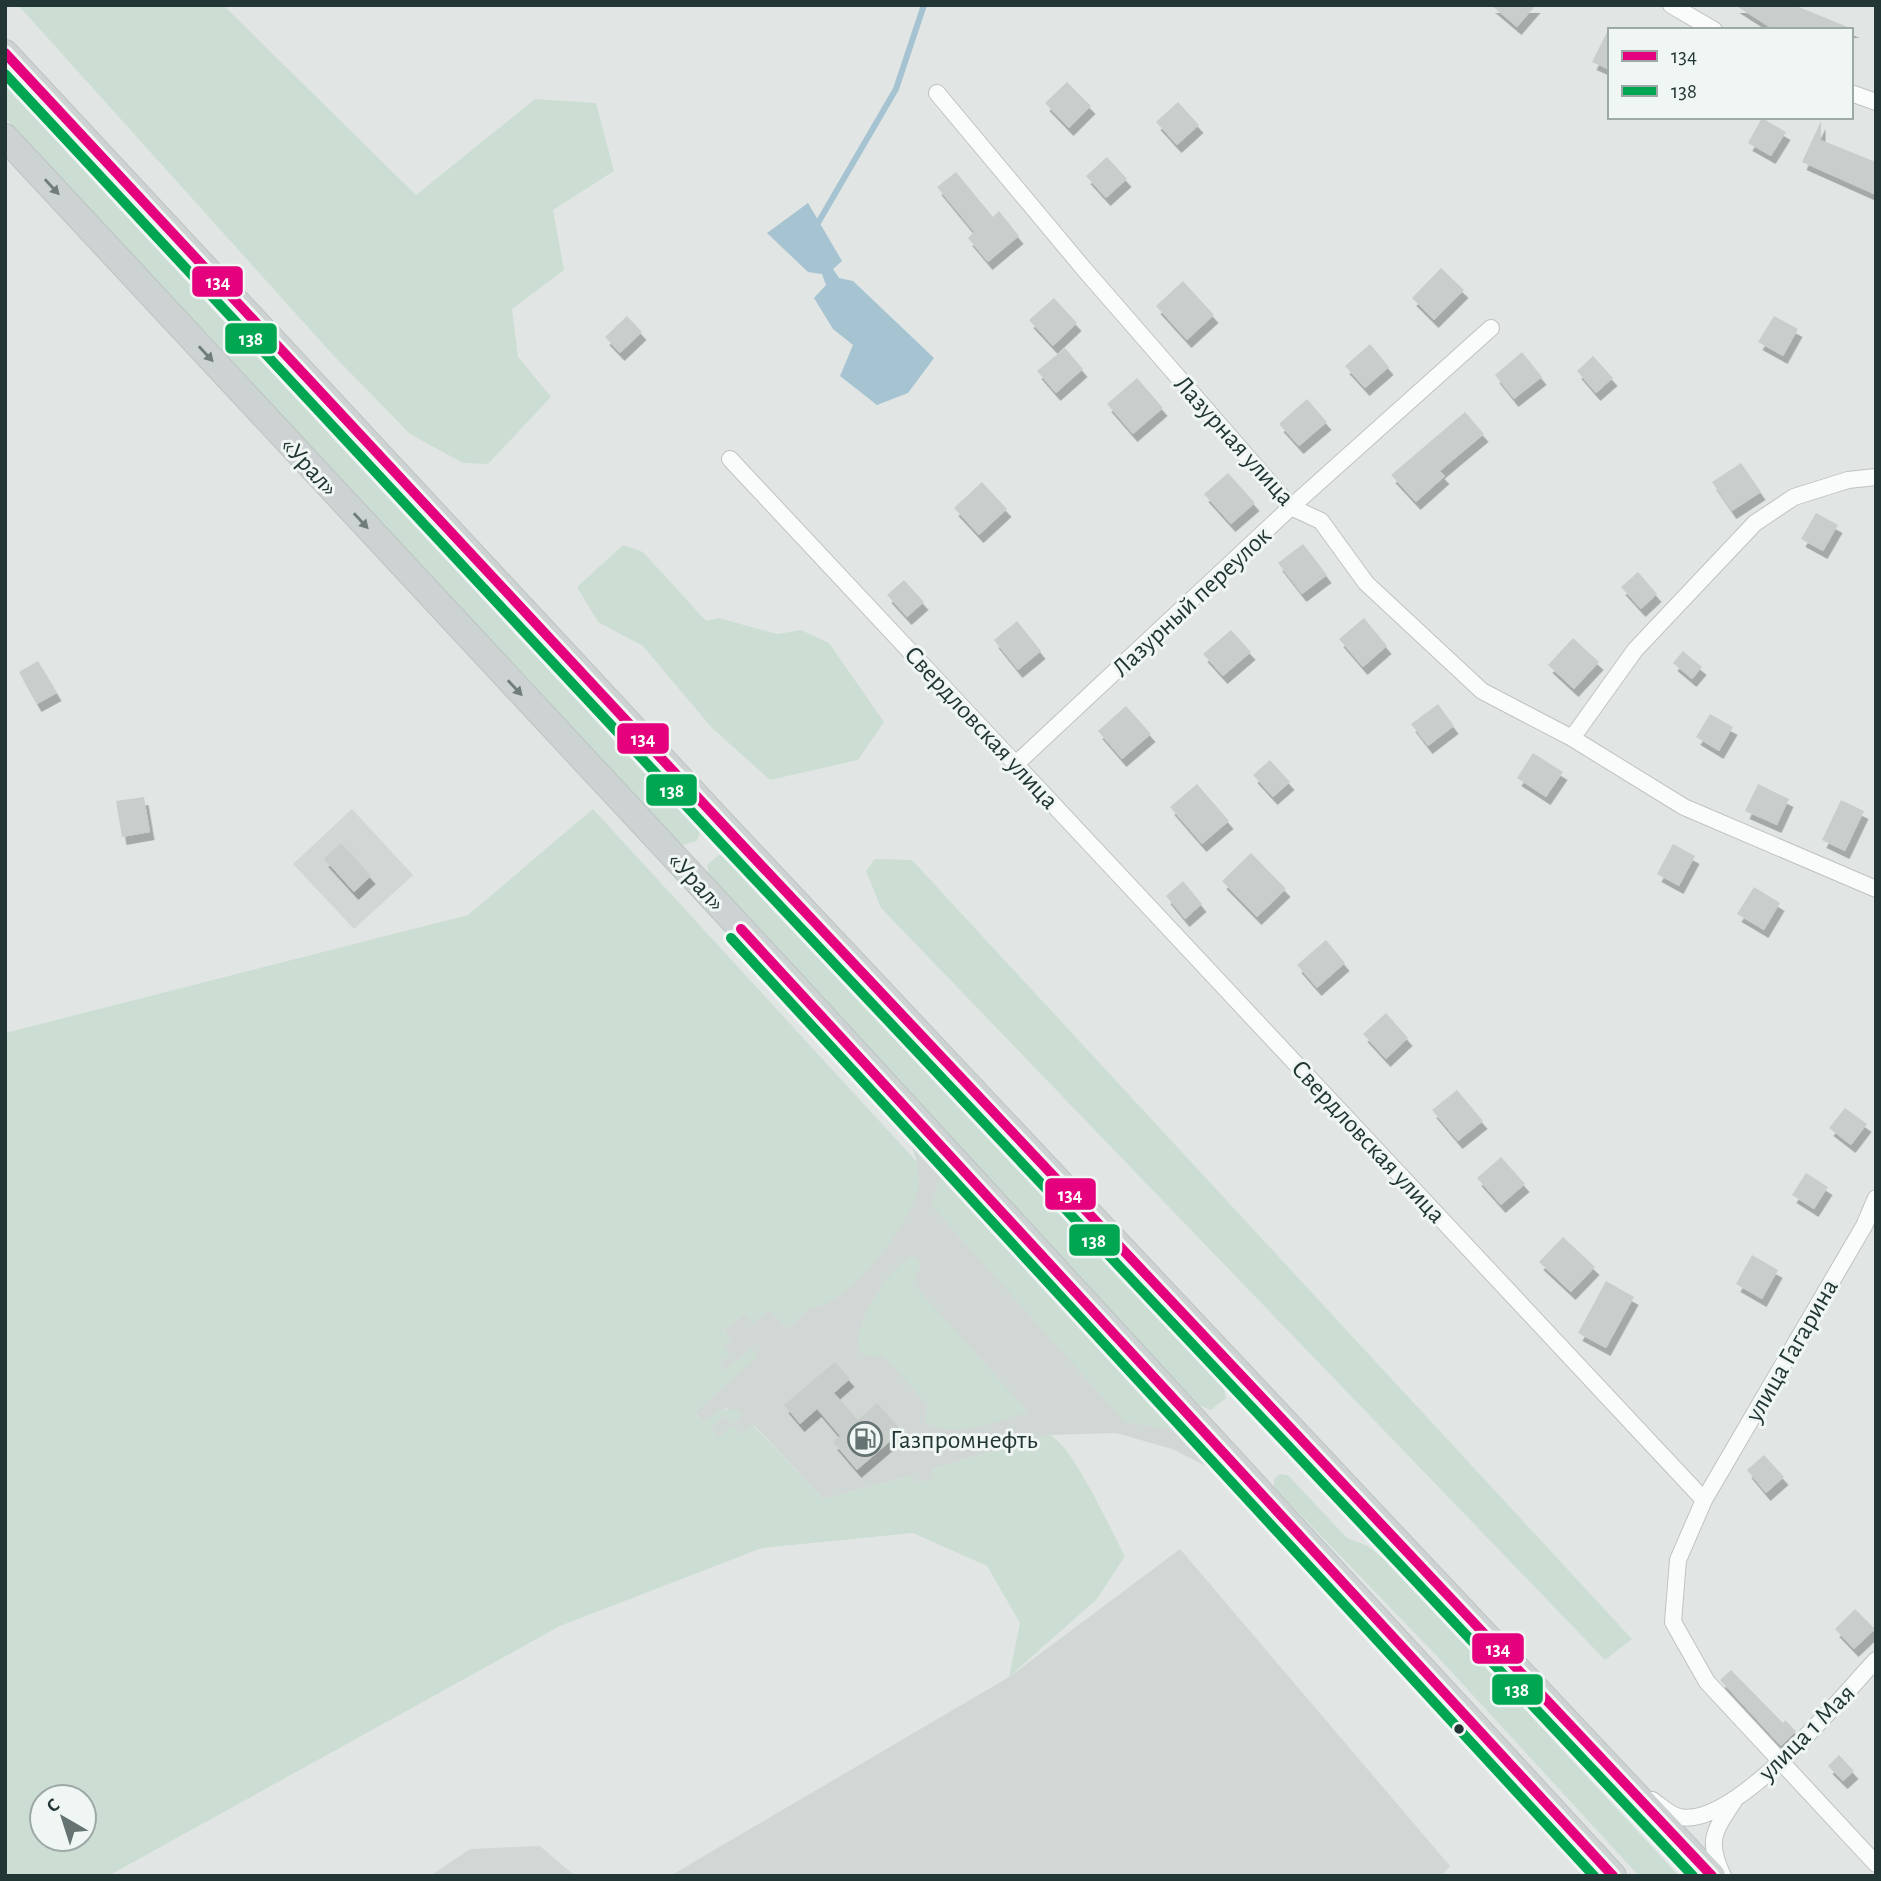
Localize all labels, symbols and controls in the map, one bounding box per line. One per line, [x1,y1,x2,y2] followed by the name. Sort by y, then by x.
[1608,28,1853,119] legend
[1671,46,1697,67] text: 134
[1671,81,1697,102] text: 138
[43,178,59,195] one-way arrow
[191,265,244,298] line badge: 134
[206,273,231,292] text: 134
[224,322,278,355] line badge: 138
[239,330,263,349] text: 138
[198,345,214,363] one-way arrow
[1169,371,1299,511] street label: Лазурная улица
[276,432,343,502] street label: «Урал»
[352,512,368,529] one-way arrow
[1107,522,1276,682] street label: Лазурный переулок
[899,641,1063,814] street label: Свердловская улица
[507,679,523,696] one-way arrow
[616,722,670,755] line badge: 134
[631,730,656,749] text: 134
[645,773,698,807] line badge: 138
[660,782,684,801] text: 138
[663,847,730,917] street label: «Урал»
[1286,1055,1450,1228] street label: Свердловская улица
[1044,1177,1097,1211] line badge: 134
[1058,1186,1083,1205] text: 134
[1068,1223,1121,1257] line badge: 138
[1082,1232,1106,1251] text: 138
[1740,1275,1843,1427] street label: улица Гагарина
[846,1420,884,1458] fuel station icon: Газпромнефть
[890,1427,1038,1453] place label: Газпромнефть
[1471,1632,1525,1665] line badge: 134
[1486,1640,1511,1659] text: 134
[1491,1673,1544,1706] line badge: 138
[1753,1680,1860,1787] street label: улица 1 Мая
[1505,1681,1529,1700] text: 138
[1452,1722,1466,1736] unlabelled marker
[28,1783,98,1853] north arrow
[43,1795,63,1817] text: С

